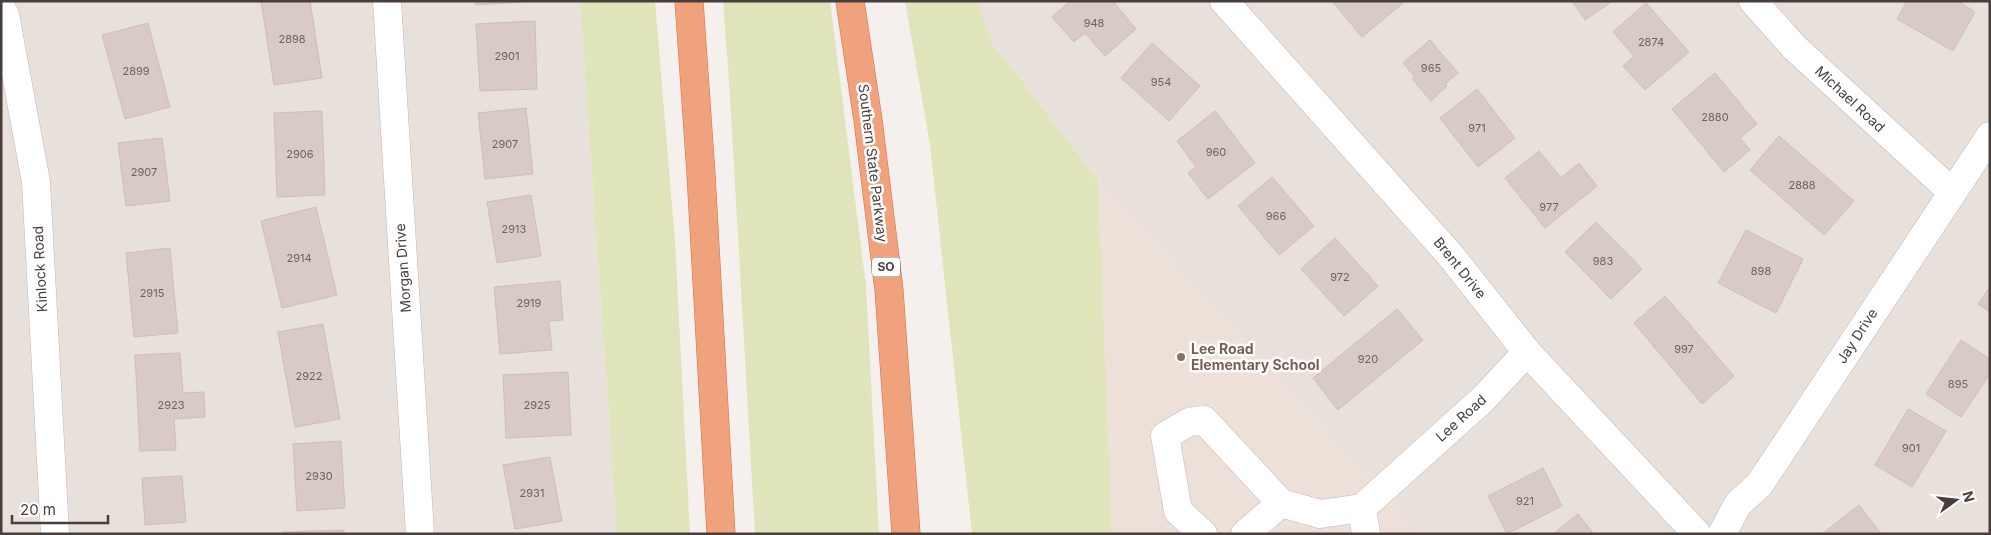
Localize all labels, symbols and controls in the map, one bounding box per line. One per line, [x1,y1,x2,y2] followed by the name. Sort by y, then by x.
[1084,16,1105,30] house number: 948
[278,32,306,46] house number: 2898
[1638,35,1664,49] house number: 2874
[495,49,519,63] house number: 2901
[1421,61,1441,75] house number: 965
[1812,62,1889,135] street label: Michael Road
[122,64,150,78] house number: 2899
[1151,75,1171,89] house number: 954
[855,83,892,243] street label: Southern State Parkway
[1701,110,1729,124] house number: 2880
[1468,121,1486,135] house number: 971
[492,137,518,151] house number: 2907
[1206,145,1226,159] house number: 960
[286,147,314,161] house number: 2906
[131,165,157,179] house number: 2907
[1788,178,1816,192] house number: 2888
[1539,200,1559,214] house number: 977
[1266,209,1286,223] house number: 966
[502,222,527,236] house number: 2913
[391,223,414,313] street label: Morgan Drive
[29,225,50,313] street label: Kinlock Road
[1431,234,1490,302] street label: Brent Drive
[286,251,312,265] house number: 2914
[1593,254,1613,268] house number: 983
[872,258,900,276] road number: SO
[1751,264,1771,278] house number: 898
[1330,270,1350,284] house number: 972
[140,286,165,300] house number: 2915
[517,296,542,310] house number: 2919
[1833,305,1881,366] street label: Jay Drive
[1191,340,1320,373] place label: Lee Road Elementary School
[1674,342,1694,356] house number: 997
[1175,351,1187,363] marker: Lee Road Elementary School
[1358,352,1378,366] house number: 920
[296,369,322,383] house number: 2922
[1948,377,1968,391] house number: 895
[1432,391,1489,445] street label: Lee Road
[157,398,185,412] house number: 2923
[524,398,551,412] house number: 2925
[1902,441,1920,455] house number: 901
[305,469,333,483] house number: 2930
[1931,475,1981,525] north arrow
[520,486,544,500] house number: 2931
[1959,489,1979,504] text: N
[12,492,109,524] scale bar
[1516,494,1534,508] house number: 921
[20,500,56,519] text: 20 m

